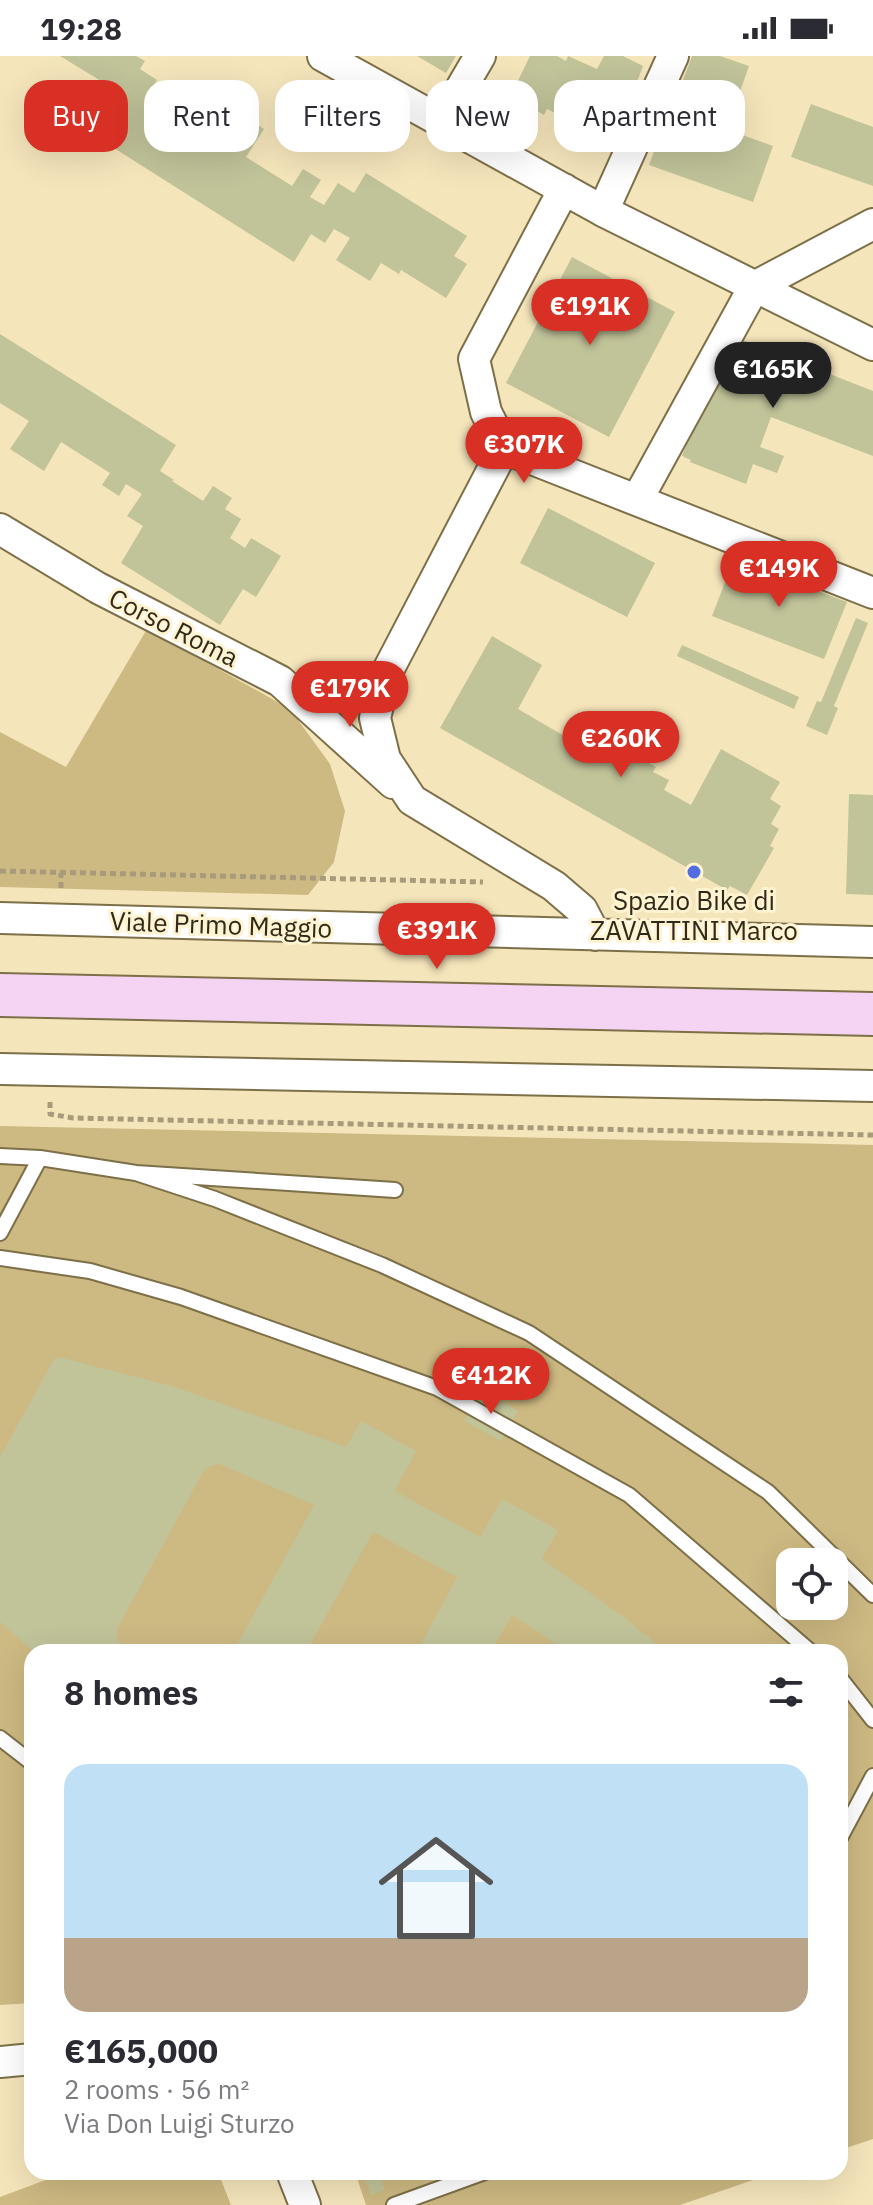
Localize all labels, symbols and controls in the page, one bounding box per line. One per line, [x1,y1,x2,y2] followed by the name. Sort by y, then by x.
[40,9,122,48] text: 19:28
[24,80,128,152] chip: Buy
[144,80,259,152] chip: Rent
[275,80,410,152] chip: Filters
[426,80,538,152] chip: New
[554,80,745,152] chip: Apartment
[534,279,646,347] pin: €191K
[549,288,631,322] text: €191K
[717,342,829,410] pin: €165K
[732,351,814,385] text: €165K
[468,417,580,485] pin: €307K
[483,426,565,460] text: €307K
[723,541,835,609] pin: €149K
[738,550,820,584] text: €149K
[103,580,245,674] street label: Corso Roma
[294,661,406,729] pin: €179K
[309,670,391,704] text: €179K
[565,711,677,779] pin: €260K
[580,720,662,754] text: €260K
[685,863,703,881] marker: Spazio Bike di ZAVATTINI Marco
[590,883,798,947] place label: Spazio Bike di ZAVATTINI Marco
[109,903,333,945] street label: Viale Primo Maggio
[381,903,493,971] pin: €391K
[396,912,478,946] text: €391K
[435,1348,547,1416] pin: €412K
[450,1357,532,1391] text: €412K
[776,1548,848,1620] map controls
[776,1548,848,1620] button: locate
[64,1670,199,1714] text: 8 homes
[764,1670,808,1714] icon: filters
[364,1816,508,1960] icon: home
[64,2028,218,2072] text: €165,000
[64,2072,249,2106] text: 2 rooms · 56 m²
[64,2106,295,2140] text: Via Don Luigi Sturzo

